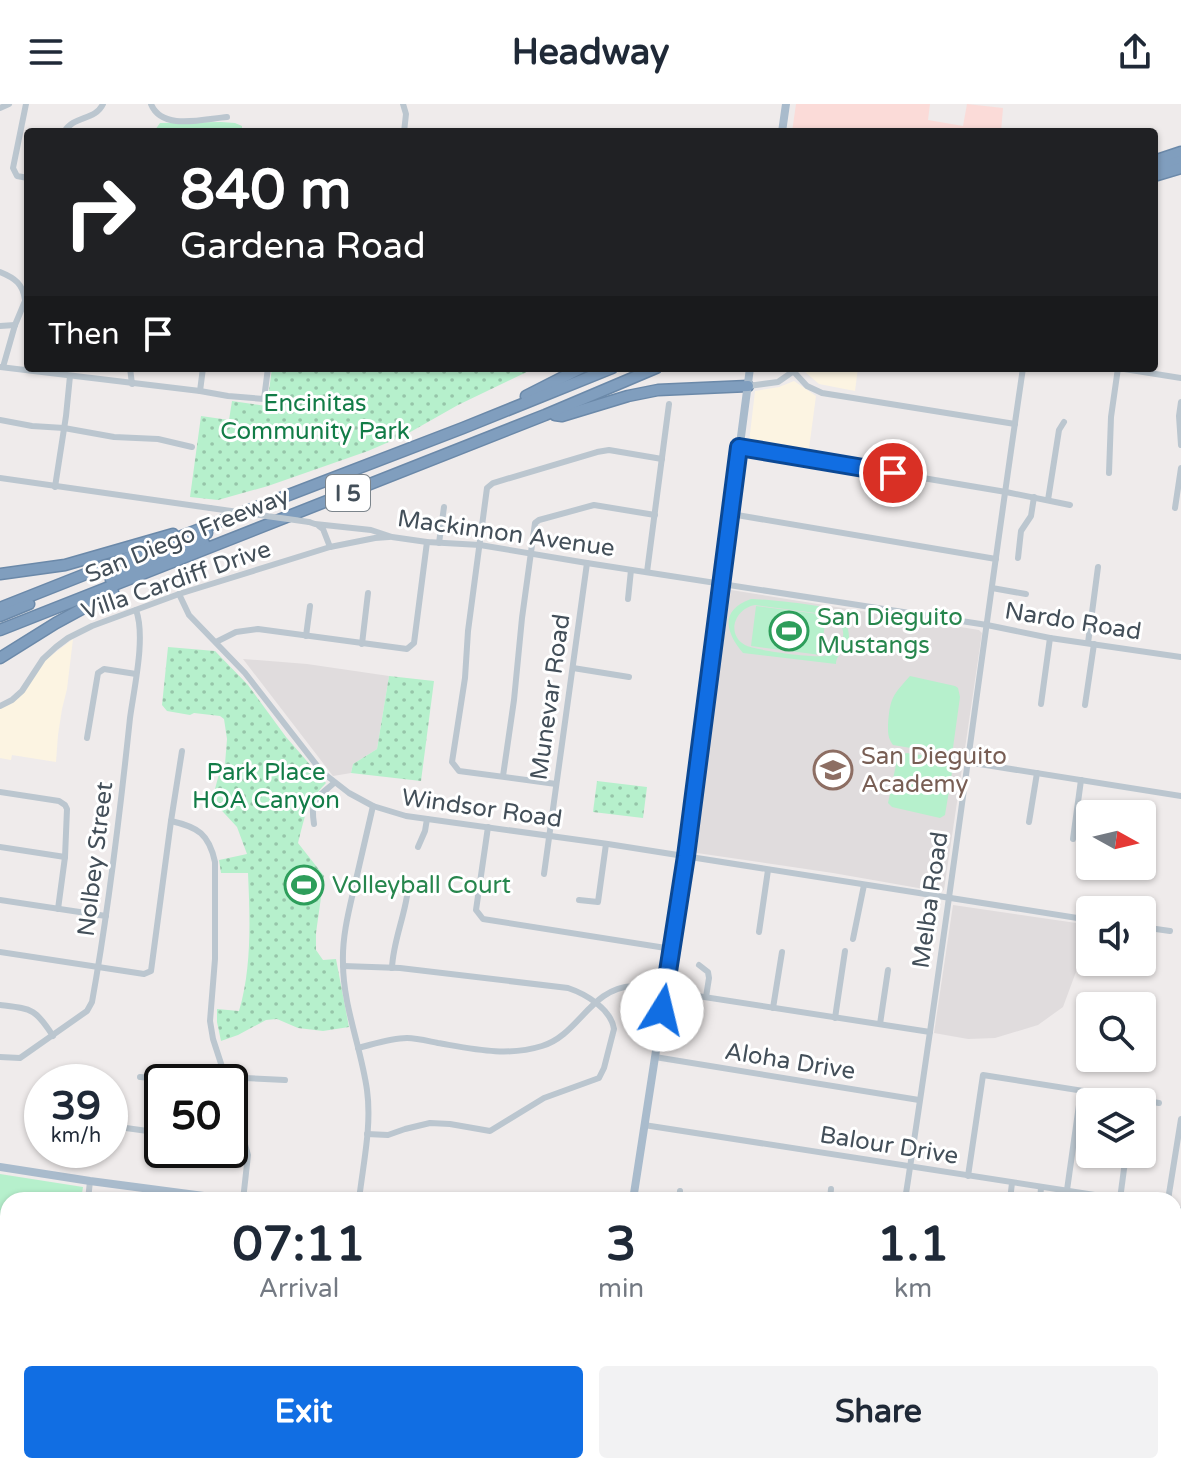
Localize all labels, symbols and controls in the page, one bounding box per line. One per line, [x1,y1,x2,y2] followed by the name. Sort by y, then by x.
[24,30,68,74] icon: menu
[1113,30,1157,74] icon: share
[512,31,669,74] text: Headway
[180,157,351,224] text: 840 m
[48,160,152,264] icon: right
[180,225,426,268] text: Gardena Road
[136,312,180,356] icon: arrive
[48,316,120,353] text: Then
[220,389,410,446] park label: Encinitas Community Park
[859,439,927,507] pin
[871,451,915,495] icon: arrive
[326,475,370,511] road number: I 5
[81,481,293,590] street label: San Diego Freeway
[395,504,616,563] street label: Mackinnon Avenue
[78,535,275,626] street label: Villa Cardiff Drive
[1003,596,1143,647] street label: Nardo Road
[817,603,963,660] place label: San Dieguito Mustangs
[768,610,810,652] sports icon: San Dieguito Mustangs
[524,612,577,782] street label: Munevar Road
[861,742,1007,799] place label: San Dieguito Academy
[812,749,854,791] school or university icon: San Dieguito Academy
[192,758,340,815] park label: Park Place HOA Canyon
[72,780,119,938] street label: Nolbey Street
[400,783,564,834] street label: Windsor Road
[1076,800,1156,880] north arrow
[1076,800,1156,1168] map controls
[907,830,954,970] street label: Melba Road
[283,864,325,906] sports icon: Volleyball Court
[332,871,511,900] place label: Volleyball Court
[1076,896,1156,976] button: sound
[620,968,704,1052] position arrow
[1076,992,1156,1072] button: search
[723,1037,857,1086] street label: Aloha Drive
[144,1064,248,1168] speed limit sign: 50
[51,1082,101,1130] text: 39
[1076,1088,1156,1168] button: layers
[818,1120,960,1171] street label: Balour Drive
[51,1124,101,1148] text: km/h
[232,1216,366,1274] text: 07:11
[606,1216,636,1274] text: 3
[877,1216,949,1274] text: 1.1
[259,1273,339,1304] text: Arrival
[598,1273,644,1304] text: min
[894,1273,932,1304] text: km
[24,1366,583,1458] button: Exit
[599,1366,1158,1458] button: Share

